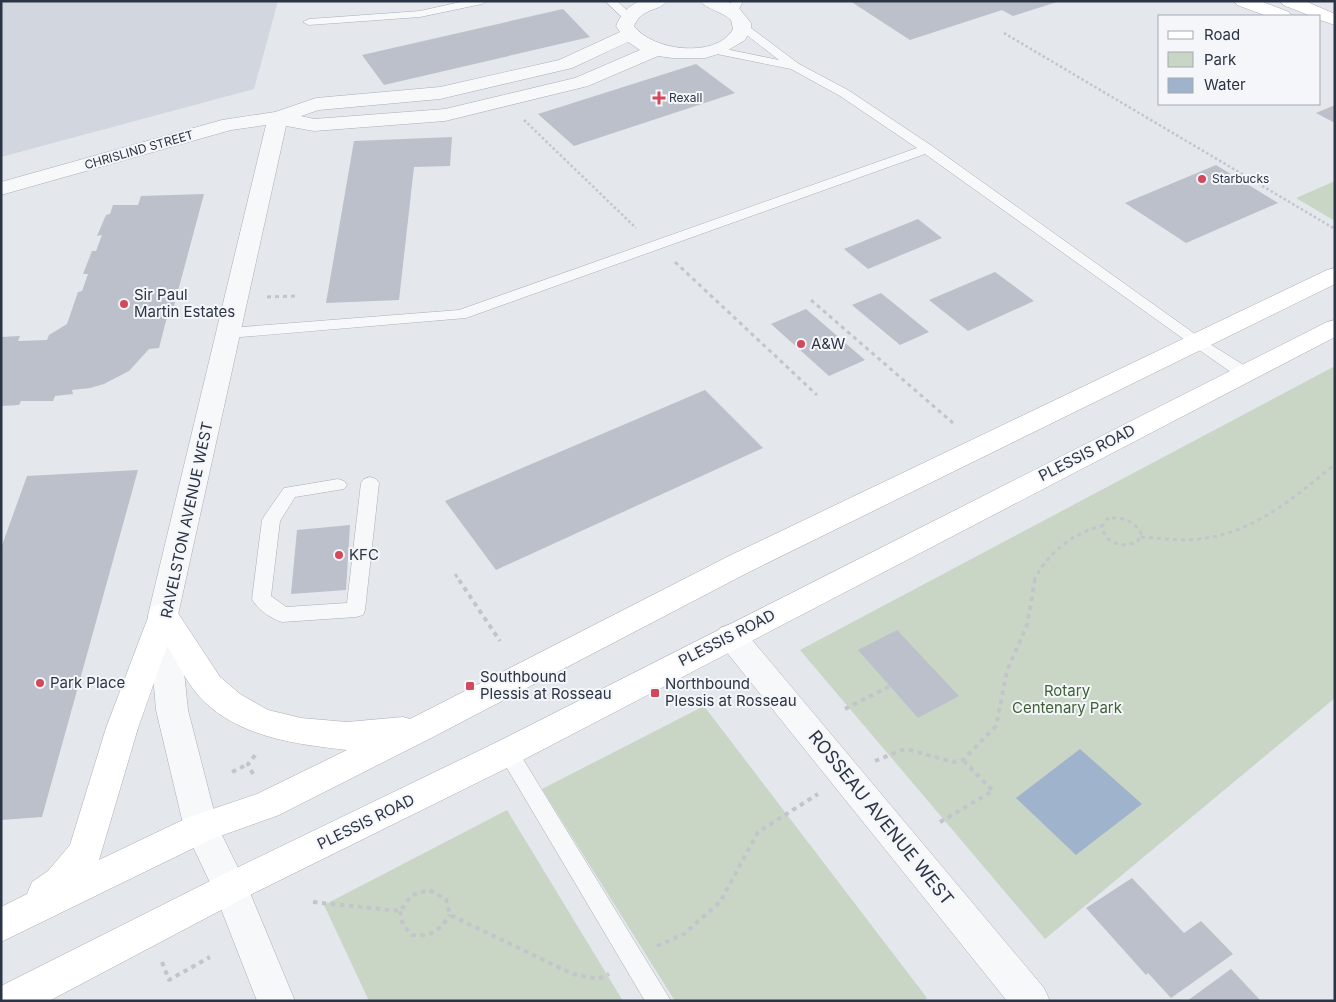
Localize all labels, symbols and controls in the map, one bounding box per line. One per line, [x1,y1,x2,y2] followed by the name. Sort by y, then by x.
[1158,15,1321,105] legend
[1204,25,1240,44] text: Road
[1204,50,1237,69] text: Park
[1204,75,1246,94] text: Water
[669,90,702,105] place label: Rexall
[653,92,665,104] marker: Rexall
[83,127,195,172] street label: CHRISLIND STREET
[1212,171,1269,186] place label: Starbucks
[1196,173,1208,185] marker: Starbucks
[134,285,235,321] place label: Sir Paul Martin Estates
[118,298,130,310] marker: Sir Paul Martin Estates
[811,334,845,353] place label: A&W
[795,338,807,350] marker: A&W
[156,420,217,620] street label: RAVELSTON AVENUE WEST
[1035,420,1138,485] street label: PLESSIS ROAD
[349,545,379,564] place label: KFC
[333,549,345,561] marker: KFC
[675,605,778,670] street label: PLESSIS ROAD
[480,667,612,703] place label: Southbound Plessis at Rosseau
[50,673,125,692] place label: Park Place
[665,674,797,710] place label: Northbound Plessis at Rosseau
[34,677,46,689] marker: Park Place
[464,680,476,692] marker: Southbound Plessis at Rosseau
[1012,681,1123,717] park label: Rotary Centenary Park
[649,687,661,699] marker: Northbound Plessis at Rosseau
[804,726,958,909] street label: ROSSEAU AVENUE WEST
[314,790,418,853] street label: PLESSIS ROAD

